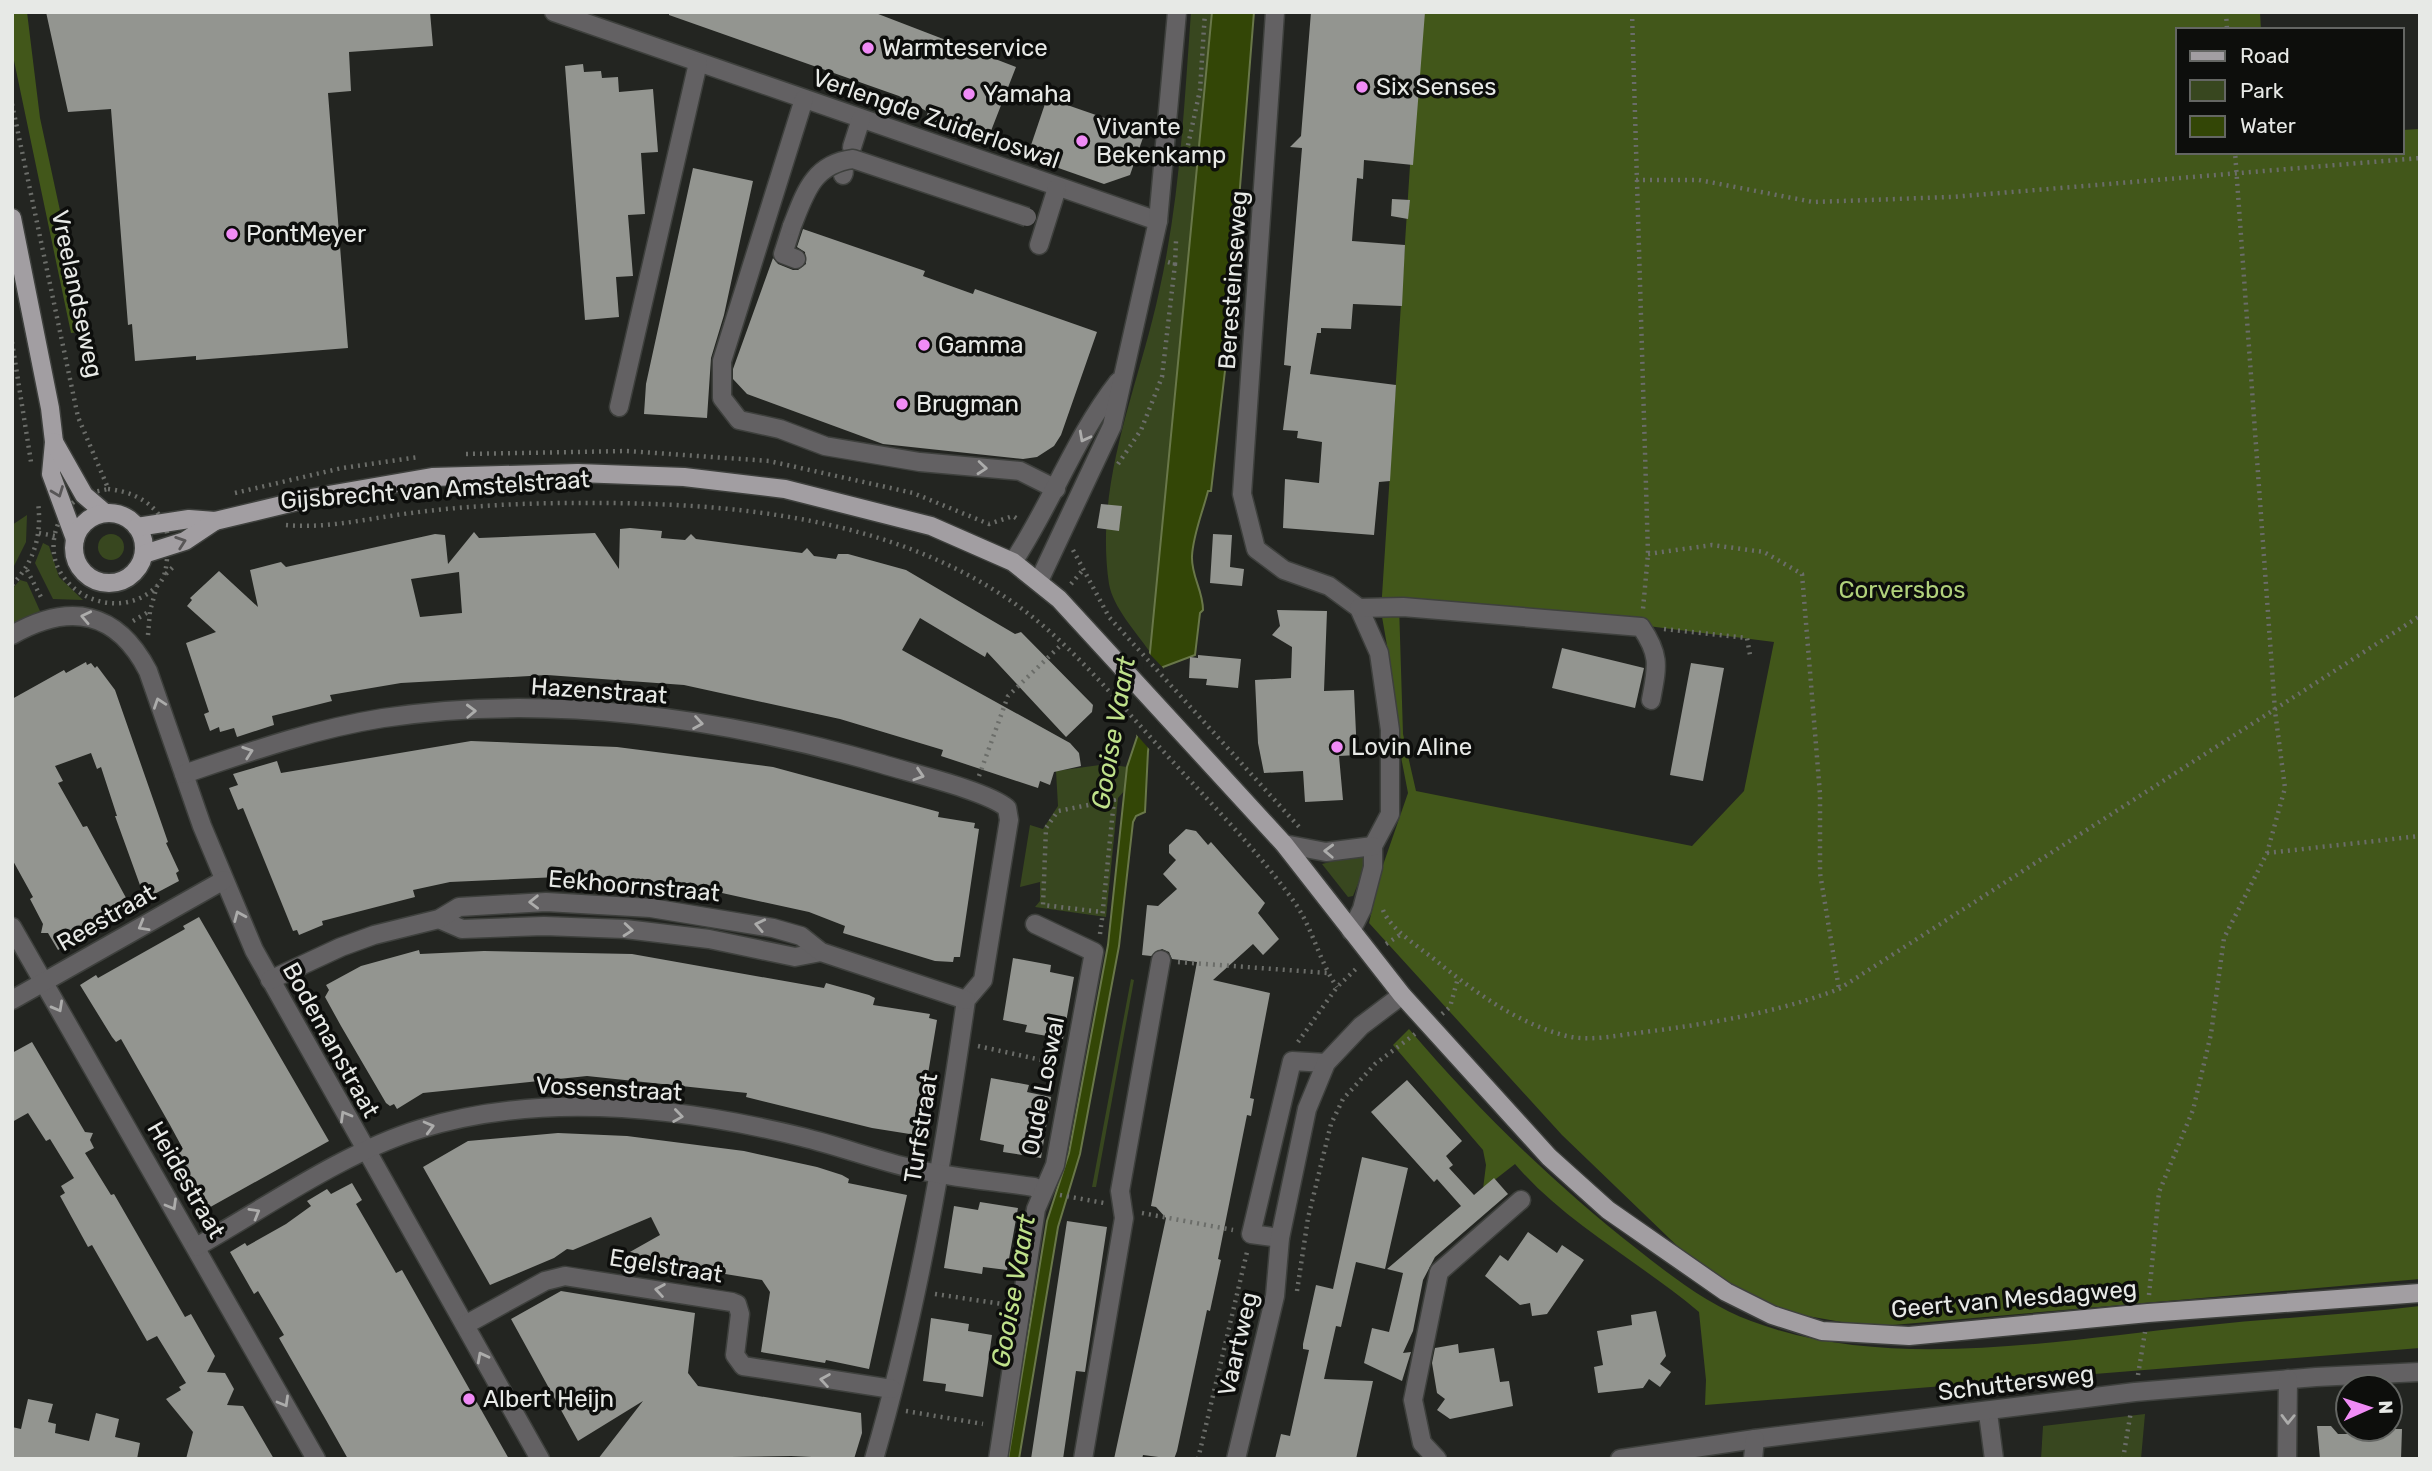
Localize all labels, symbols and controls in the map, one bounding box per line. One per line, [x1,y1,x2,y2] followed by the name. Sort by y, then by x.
[2176,28,2404,154] legend
[882,34,1048,62] place label: Warmteservice
[860,40,876,56] marker: Warmteservice
[2240,43,2290,68] text: Road
[809,64,1063,174] street label: Verlengde Zuiderloswal
[1376,73,1496,101] place label: Six Senses
[2240,78,2284,103] text: Park
[1354,79,1370,95] marker: Six Senses
[983,80,1072,108] place label: Yamaha
[961,86,977,102] marker: Yamaha
[1096,113,1226,169] place label: Vivante Bekenkamp
[2240,113,2296,138] text: Water
[1074,133,1090,149] marker: Vivante Bekenkamp
[1213,190,1253,370] street label: Beresteinseweg
[46,208,108,380] street label: Vreelandseweg
[246,220,366,248] place label: PontMeyer
[224,226,240,242] marker: PontMeyer
[938,331,1024,359] place label: Gamma
[916,337,932,353] marker: Gamma
[916,390,1019,418] place label: Brugman
[894,396,910,412] marker: Brugman
[1079,430,1092,442] one-way arrow
[976,460,988,475] one-way arrow
[279,465,591,515] street label: Gijsbrecht van Amstelstraat
[50,485,64,497] one-way arrow
[175,536,187,550] one-way arrow
[1839,576,1965,604] park label: Corversbos
[80,611,92,626] one-way arrow
[1085,653,1142,812] water label: Gooise Vaart
[530,672,668,710] street label: Hazenstraat
[153,697,167,709] one-way arrow
[466,703,477,719] one-way arrow
[692,716,704,731] one-way arrow
[1351,733,1472,761] place label: Lovin Aline
[1329,739,1345,755] marker: Lovin Aline
[242,746,254,760] one-way arrow
[913,767,925,782] one-way arrow
[1323,843,1334,858] one-way arrow
[547,865,721,907] street label: Eekhoornstraat
[52,879,160,957] street label: Reestraat
[528,894,539,910] one-way arrow
[233,910,247,923] one-way arrow
[138,917,151,930] one-way arrow
[754,919,766,934] one-way arrow
[623,922,634,937] one-way arrow
[277,958,385,1122] street label: Bodemanstraat
[50,1000,63,1013] one-way arrow
[1016,1014,1070,1158] street label: Oude Loswal
[535,1071,683,1107] street label: Vossenstraat
[898,1071,944,1185] street label: Turfstraat
[673,1108,684,1123] one-way arrow
[340,1111,353,1124] one-way arrow
[141,1117,231,1243] street label: Heidestraat
[423,1121,435,1135] one-way arrow
[163,1197,176,1210] one-way arrow
[248,1208,261,1221] one-way arrow
[985,1211,1042,1370] water label: Gooise Vaart
[607,1243,725,1289] street label: Egelstraat
[1890,1274,2138,1324] street label: Geert van Mesdagweg
[654,1283,666,1298] one-way arrow
[1212,1289,1264,1399] street label: Vaartweg
[477,1352,490,1364] one-way arrow
[1936,1360,2096,1406] street label: Schuttersweg
[819,1372,831,1387] one-way arrow
[2334,1373,2404,1443] north arrow
[483,1385,614,1413] place label: Albert Heijn
[461,1391,477,1407] marker: Albert Heijn
[276,1395,289,1408] one-way arrow
[2374,1400,2397,1415] text: N
[2280,1414,2295,1425] one-way arrow

